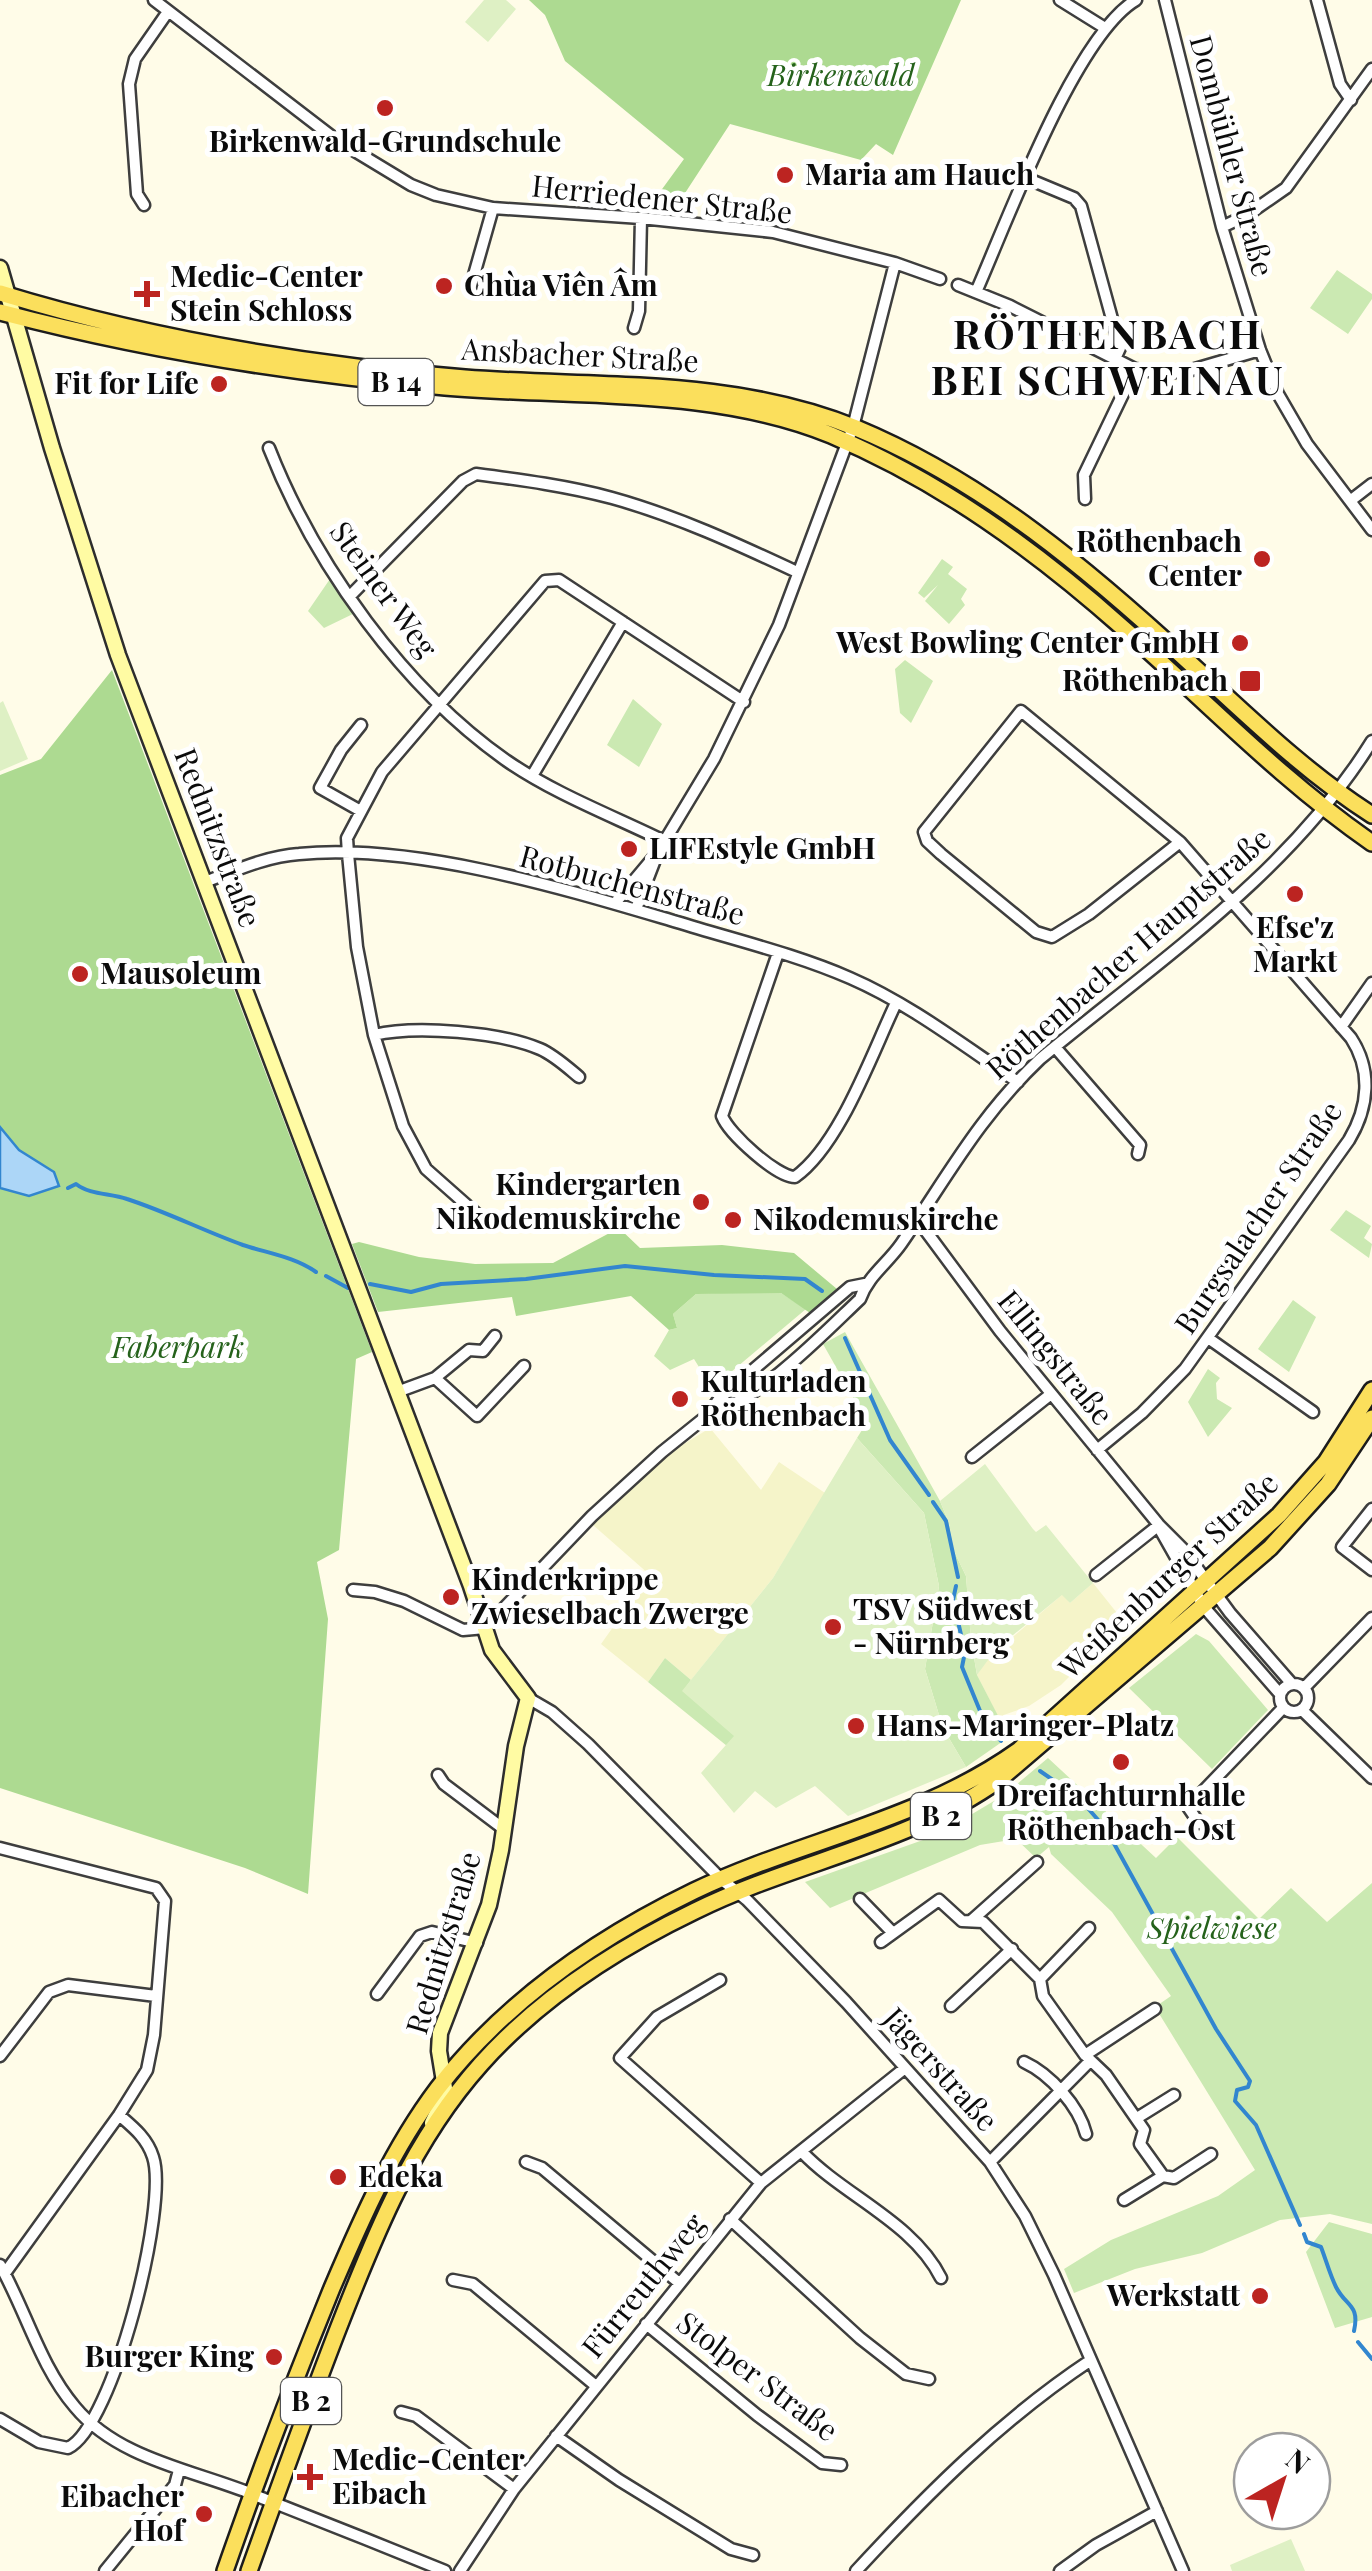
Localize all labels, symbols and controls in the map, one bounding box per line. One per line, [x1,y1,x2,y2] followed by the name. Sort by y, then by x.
[1181,30,1284,281] street label: Dombühler Straße
[766,54,915,94] park label: Birkenwald
[374,97,396,119] marker: Birkenwald-Grundschule
[209,120,561,160] place label: Birkenwald-Grundschule
[805,153,1034,193] place label: Maria am Hauch
[530,164,794,232] street label: Herriedener Straße
[774,164,796,186] marker: Maria am Hauch
[170,255,363,329] place label: Medic-Center Stein Schloss
[464,264,658,304] place label: Chùa Viên Âm
[433,275,455,297] marker: Chùa Viên Âm
[134,281,160,307] marker: Medic-Center Stein Schloss
[931,306,1285,405] district label: RÖTHENBACH BEI SCHWEINAU
[459,328,700,380] street label: Ansbacher Straße
[358,359,434,405] road number: B 14
[54,362,199,402] place label: Fit for Life
[208,373,230,395] marker: Fit for Life
[322,513,448,665] street label: Steiner Weg
[1076,520,1242,594] place label: Röthenbach Center
[1251,548,1273,570] marker: Röthenbach Center
[835,621,1220,661] place label: West Bowling Center GmbH
[1229,632,1251,654] marker: West Bowling Center GmbH
[1062,659,1228,699] place label: Röthenbach
[1237,668,1263,694] marker: Röthenbach
[166,742,271,933] street label: Rednitzstraße
[977,818,1278,1087] street label: Röthenbacher Hauptstraße
[649,827,876,867] place label: LIFEstyle GmbH
[516,835,749,933] street label: Rotbuchenstraße
[618,838,640,860] marker: LIFEstyle GmbH
[1284,883,1306,905] marker: Efse'z Markt
[1253,906,1338,980] place label: Efse'z Markt
[100,952,261,992] place label: Mausoleum
[69,963,91,985] marker: Mausoleum
[1165,1093,1350,1341] street label: Burgsalacher Straße
[435,1163,682,1237] place label: Kindergarten Nikodemuskirche
[690,1191,712,1213] marker: Kindergarten Nikodemuskirche
[753,1198,999,1238] place label: Nikodemuskirche
[722,1209,744,1231] marker: Nikodemuskirche
[990,1281,1123,1432] street label: Ellingstraße
[110,1326,244,1366] park label: Faberpark
[700,1360,867,1434] place label: Kulturladen Röthenbach
[669,1388,691,1410] marker: Kulturladen Röthenbach
[1049,1462,1286,1687] street label: Weißenburger Straße
[471,1558,749,1632] place label: Kinderkrippe Zwieselbach Zwerge
[440,1586,462,1608] marker: Kinderkrippe Zwieselbach Zwerge
[853,1588,1034,1662] place label: TSV Südwest - Nürnberg
[822,1616,844,1638] marker: TSV Südwest - Nürnberg
[876,1704,1174,1744] place label: Hans-Maringer-Platz
[845,1715,867,1737] marker: Hans-Maringer-Platz
[1110,1751,1132,1773] marker: Dreifachturnhalle Röthenbach-Ost
[996,1774,1246,1848] place label: Dreifachturnhalle Röthenbach-Ost
[911,1793,971,1839] road number: B 2
[395,1846,489,2038] street label: Rednitzstraße
[1146,1907,1277,1947] park label: Spielwiese
[875,1998,1008,2139] street label: Jägerstraße
[358,2155,443,2195] place label: Edeka
[327,2166,349,2188] marker: Edeka
[572,2204,713,2365] street label: Fürreuthweg
[1106,2274,1240,2314] place label: Werkstatt
[1249,2285,1271,2307] marker: Werkstatt
[669,2302,847,2449] street label: Stolper Straße
[85,2335,254,2375] place label: Burger King
[263,2346,285,2368] marker: Burger King
[281,2378,341,2424] road number: B 2
[1232,2431,1332,2531] north arrow
[332,2438,525,2512] place label: Medic-Center Eibach
[1279,2440,1318,2481] text: N
[297,2464,323,2490] marker: Medic-Center Eibach
[60,2475,186,2549] place label: Eibacher Hof
[193,2503,215,2525] marker: Eibacher Hof

